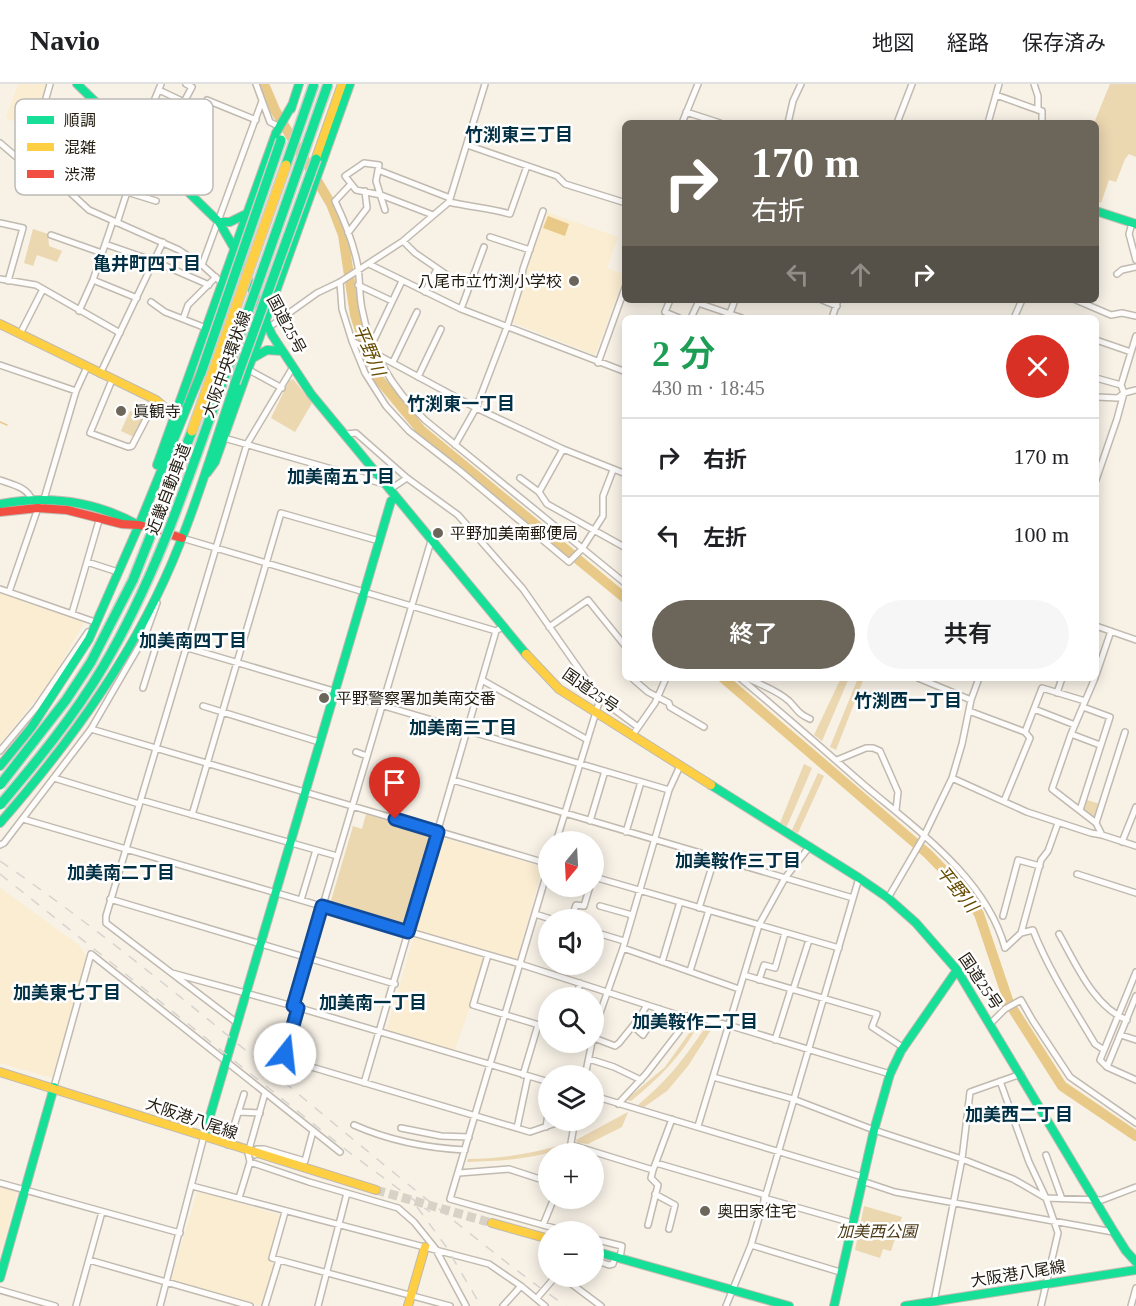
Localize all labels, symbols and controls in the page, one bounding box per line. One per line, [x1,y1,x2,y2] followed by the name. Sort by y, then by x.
[30,25,100,56] text: Navio
[872,31,914,55] text: 地図
[947,31,989,55] text: 経路
[1022,31,1106,55] text: 保存済み
[15,99,213,195] legend
[64,112,96,129] text: 順調
[465,125,573,145] district label: 竹渕東三丁目
[64,139,96,156] text: 混雑
[751,140,860,186] text: 170 m
[652,144,730,222] icon: right
[64,166,96,183] text: 渋滞
[751,196,805,226] text: 右折
[93,253,201,274] district label: 亀井町四丁目
[781,258,814,291] icon: left
[844,258,877,291] icon: ahead
[907,258,940,291] icon: right
[418,273,562,290] place label: 八尾市立竹渕小学校
[567,274,581,288] marker: 八尾市立竹渕小学校
[264,292,309,356] street label: 国道25号
[199,309,254,420] street label: 大阪中央環状線
[349,321,390,381] water label: 平野川
[652,334,715,374] text: 2 分
[1006,335,1069,398] button: close
[652,377,765,399] text: 430 m · 18:45
[407,394,515,414] district label: 竹渕東一丁目
[133,403,181,420] place label: 眞観寺
[114,404,128,418] marker: 眞観寺
[143,441,194,537] street label: 近畿自動車道
[652,441,685,474] icon: right
[1013,444,1069,469] text: 170 m
[703,447,747,472] text: 右折
[287,467,395,487] district label: 加美南五丁目
[652,519,685,552] icon: left
[1013,522,1069,547] text: 100 m
[450,525,578,542] place label: 平野加美南郵便局
[703,525,747,550] text: 左折
[431,526,445,540] marker: 平野加美南郵便局
[652,600,855,669] button: 終了
[867,600,1069,669] button: 共有
[139,631,247,651] district label: 加美南四丁目
[560,665,622,716] street label: 国道25号
[336,690,496,707] place label: 平野警察署加美南交番
[317,691,331,705] marker: 平野警察署加美南交番
[854,691,962,711] district label: 竹渕西一丁目
[409,718,517,738] district label: 加美南三丁目
[369,757,420,819] pin
[378,766,411,799] icon: arrive
[538,831,604,897] north arrow
[538,831,604,1287] map controls
[675,851,801,871] district label: 加美鞍作三丁目
[932,862,983,918] water label: 平野川
[67,863,175,883] district label: 加美南二丁目
[538,909,604,975] button: sound
[956,950,1006,1013] street label: 国道25号
[13,983,121,1003] district label: 加美東七丁目
[538,987,604,1053] button: search
[319,993,427,1013] district label: 加美南一丁目
[632,1012,758,1032] district label: 加美鞍作二丁目
[253,1022,317,1086] position arrow
[538,1065,604,1131] button: layers
[144,1095,240,1142] street label: 大阪港八尾線
[965,1105,1073,1125] district label: 加美西二丁目
[538,1143,604,1209] button: +
[717,1203,797,1220] place label: 奥田家住宅
[698,1204,712,1218] marker: 奥田家住宅
[538,1221,604,1287] button: −
[837,1223,919,1240] park label: 加美西公園
[969,1258,1067,1289] street label: 大阪港八尾線

